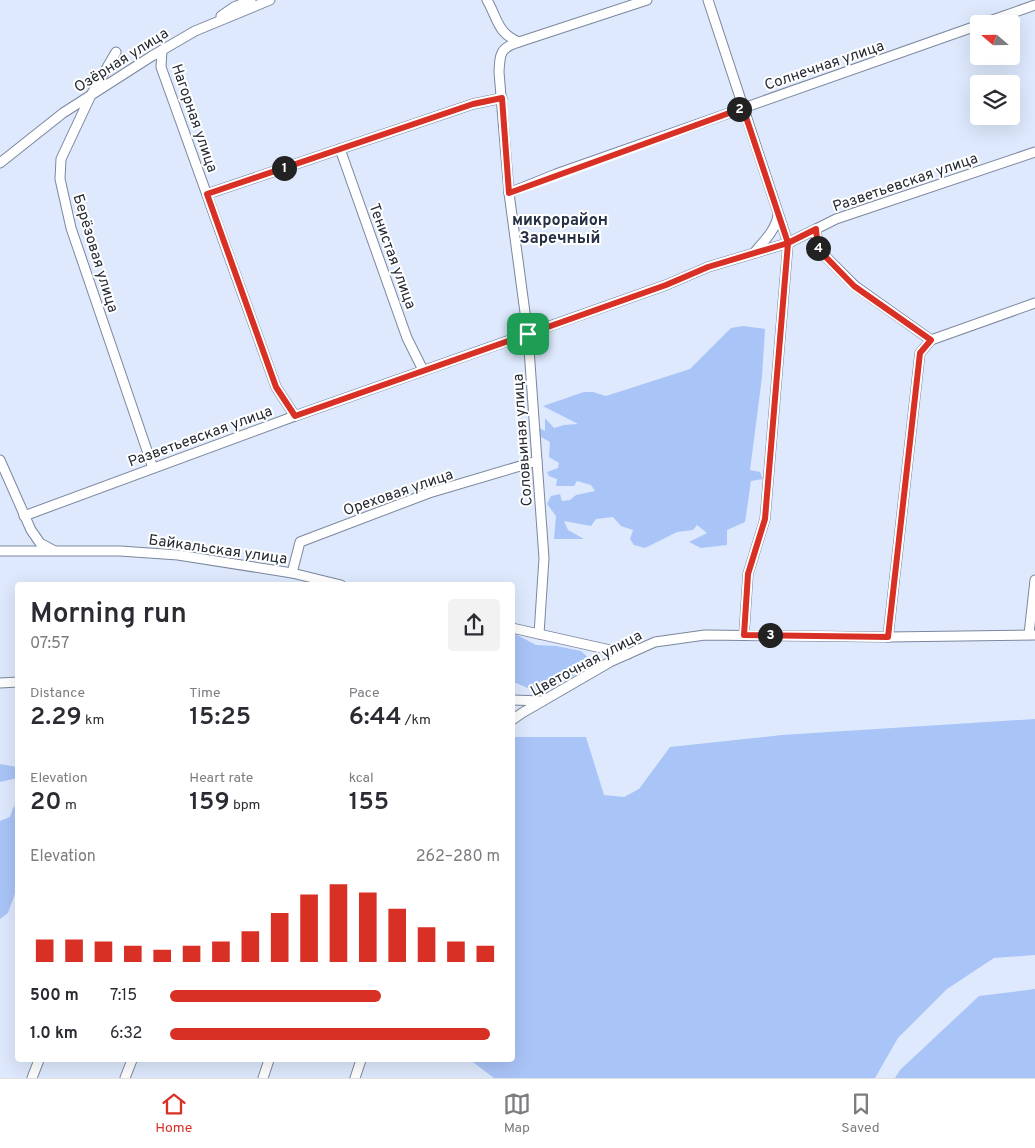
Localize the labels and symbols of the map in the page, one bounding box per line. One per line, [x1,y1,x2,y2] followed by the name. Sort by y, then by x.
[970,15,1020,65] north arrow
[71,25,173,98] street label: Озёрная улица
[762,37,887,96] street label: Солнечная улица
[166,62,221,175] street label: Нагорная улица
[726,96,752,122] pin: 2
[830,150,981,217] street label: Разветьевская улица
[272,156,296,180] pin: 1
[68,192,122,315] street label: Берёзовая улица
[364,201,419,312] street label: Тенистая улица
[512,211,608,249] district label: микрорайон Заречный
[806,236,830,260] pin: 4
[507,313,549,355] pin
[509,373,538,507] street label: Соловьиная улица
[126,402,275,472] street label: Разветьевская улица
[341,466,456,521] street label: Ореховая улица
[147,531,288,570] street label: Байкальская улица
[758,622,782,648] pin: 3
[528,627,646,702] street label: Цветочная улица

